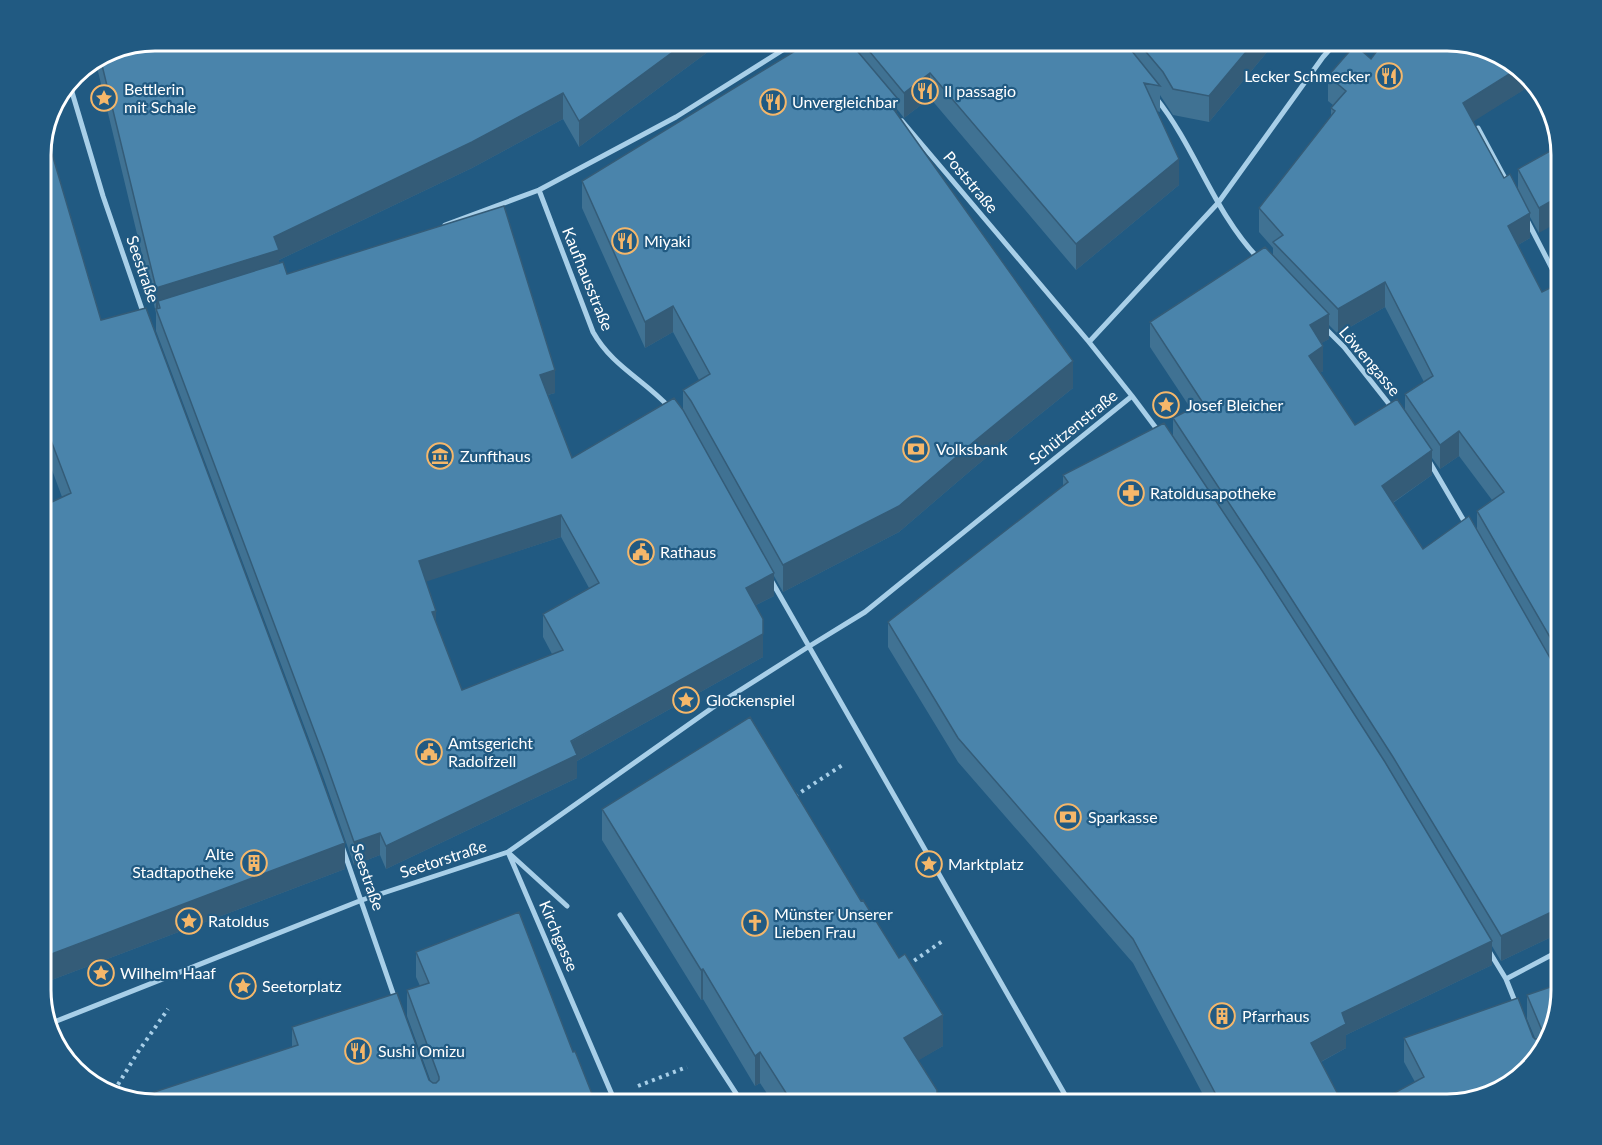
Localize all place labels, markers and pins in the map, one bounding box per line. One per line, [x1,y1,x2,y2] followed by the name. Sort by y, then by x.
[1374,61,1404,91] restaurant icon: Lecker Schmecker
[1244,66,1370,85] place label: Lecker Schmecker
[910,76,940,106] restaurant icon: Il passagio
[124,79,196,116] place label: Bettlerin mit Schale
[944,81,1016,100] place label: Il passagio
[89,83,119,113] place icon: Bettlerin mit Schale
[758,87,788,117] restaurant icon: Unvergleichbar
[792,92,898,111] place label: Unvergleichbar
[610,226,640,256] restaurant icon: Miyaki
[644,231,691,250] place label: Miyaki
[1151,390,1181,420] place icon: Josef Bleicher
[1186,395,1284,414] place label: Josef Bleicher
[901,434,931,464] bank icon: Volksbank
[936,439,1008,458] place label: Volksbank
[425,441,455,471] museum icon: Zunfthaus
[460,446,531,465] place label: Zunfthaus
[1116,478,1146,508] pharmacy icon: Ratoldusapotheke
[1150,483,1276,502] place label: Ratoldusapotheke
[626,537,656,567] public building icon: Rathaus
[660,542,716,561] place label: Rathaus
[671,685,701,715] place icon: Glockenspiel
[706,690,795,709] place label: Glockenspiel
[448,733,533,770] place label: Amtsgericht Radolfzell
[414,737,444,767] public building icon: Amtsgericht Radolfzell
[1053,802,1083,832] bank icon: Sparkasse
[1088,807,1158,826] place label: Sparkasse
[132,844,234,881] place label: Alte Stadtapotheke
[239,848,269,878] building icon: Alte Stadtapotheke
[914,849,944,879] place icon: Marktplatz
[948,854,1024,873] place label: Marktplatz
[774,904,893,941] place label: Münster Unserer Lieben Frau
[174,906,204,936] place icon: Ratoldus
[740,908,770,938] church icon: Münster Unserer Lieben Frau
[208,911,269,930] place label: Ratoldus
[86,958,116,988] place icon: Wilhelm Haaf
[120,963,216,982] place label: Wilhelm Haaf
[228,971,258,1001] place icon: Seetorplatz
[262,976,342,995] place label: Seetorplatz
[1207,1001,1237,1031] building icon: Pfarrhaus
[1242,1006,1310,1025] place label: Pfarrhaus
[343,1036,373,1066] restaurant icon: Sushi Omizu
[378,1041,465,1060] place label: Sushi Omizu

